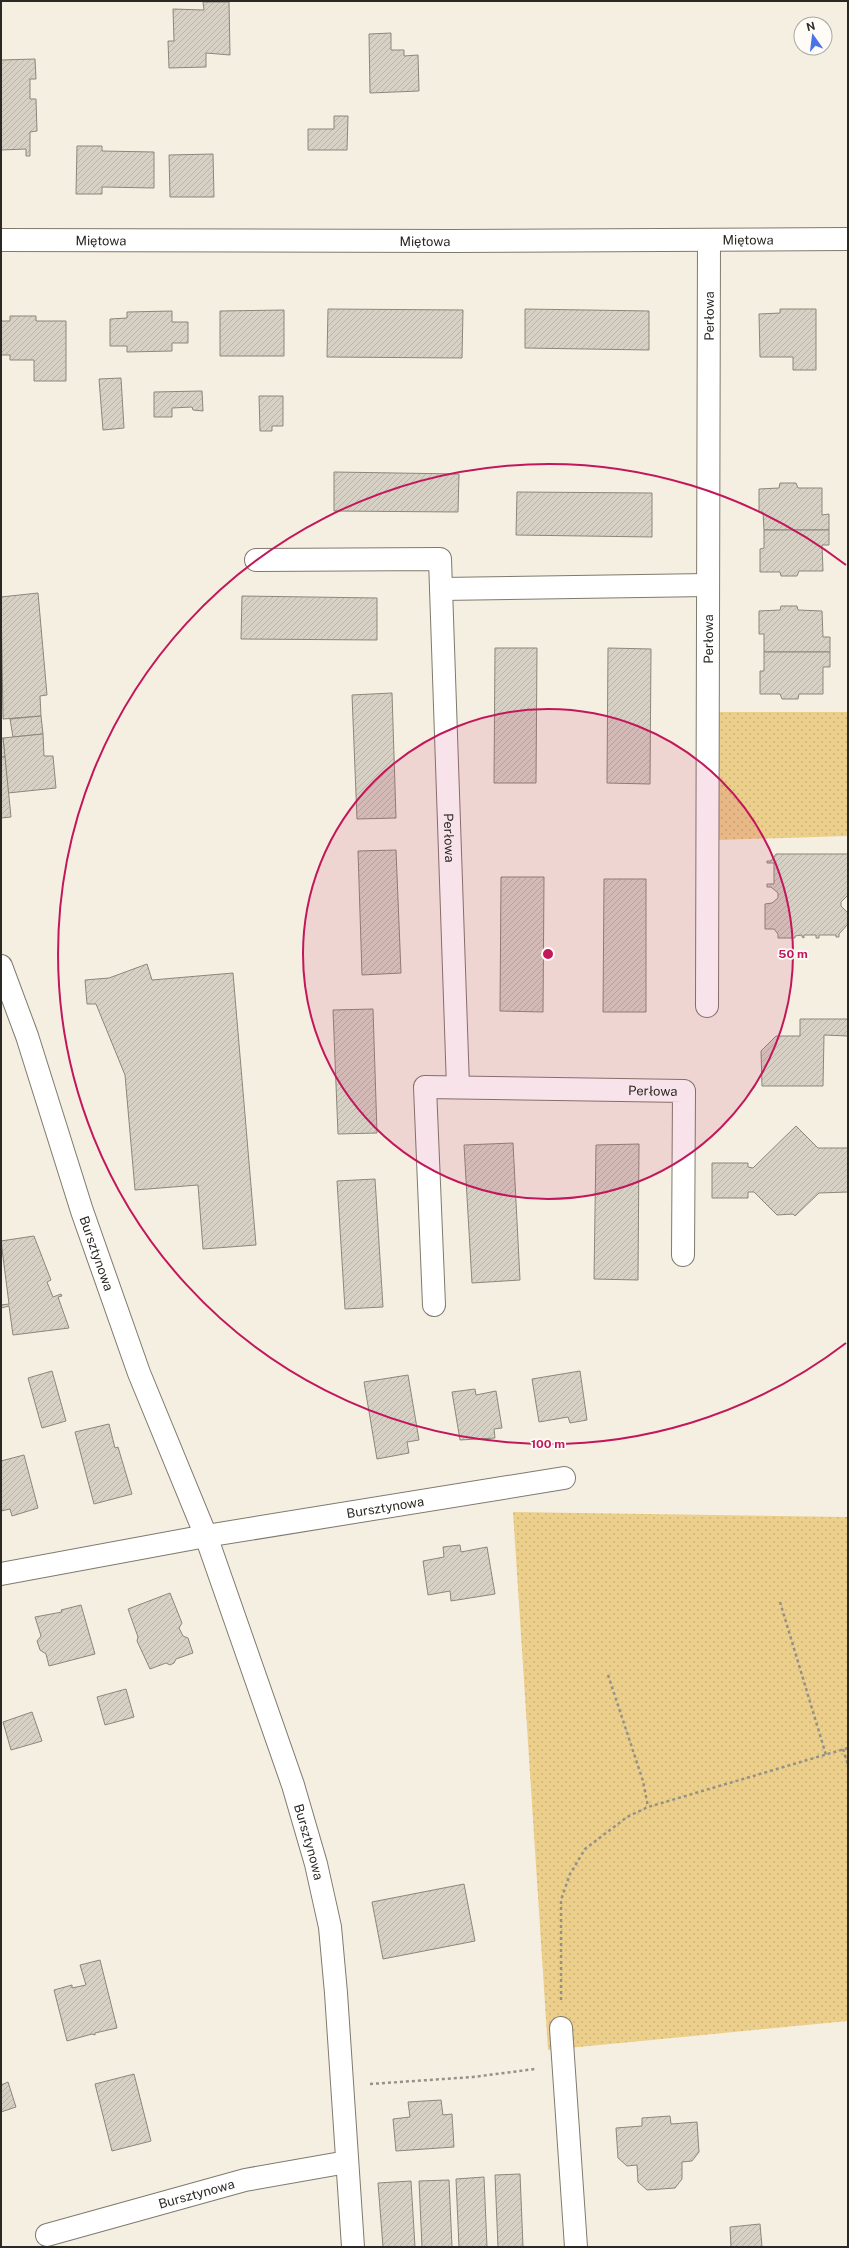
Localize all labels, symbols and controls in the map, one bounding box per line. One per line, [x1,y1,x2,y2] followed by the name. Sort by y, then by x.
[793,16,833,56] north arrow
[805,19,816,33] text: N
[722,232,774,248] street label: Miętowa
[75,233,127,248] street label: Miętowa
[399,234,451,249] street label: Miętowa
[702,291,717,341] street label: Perłowa
[701,614,716,664] street label: Perłowa
[441,813,457,863] street label: Perłowa
[541,947,555,961] centre of rings
[778,947,808,961] text: 50 m
[628,1083,678,1099] street label: Perłowa
[76,1214,116,1293] street label: Bursztynowa
[531,1437,565,1451] text: 100 m
[345,1494,425,1521] street label: Bursztynowa
[291,1802,326,1881] street label: Bursztynowa
[157,2176,236,2212] street label: Bursztynowa

